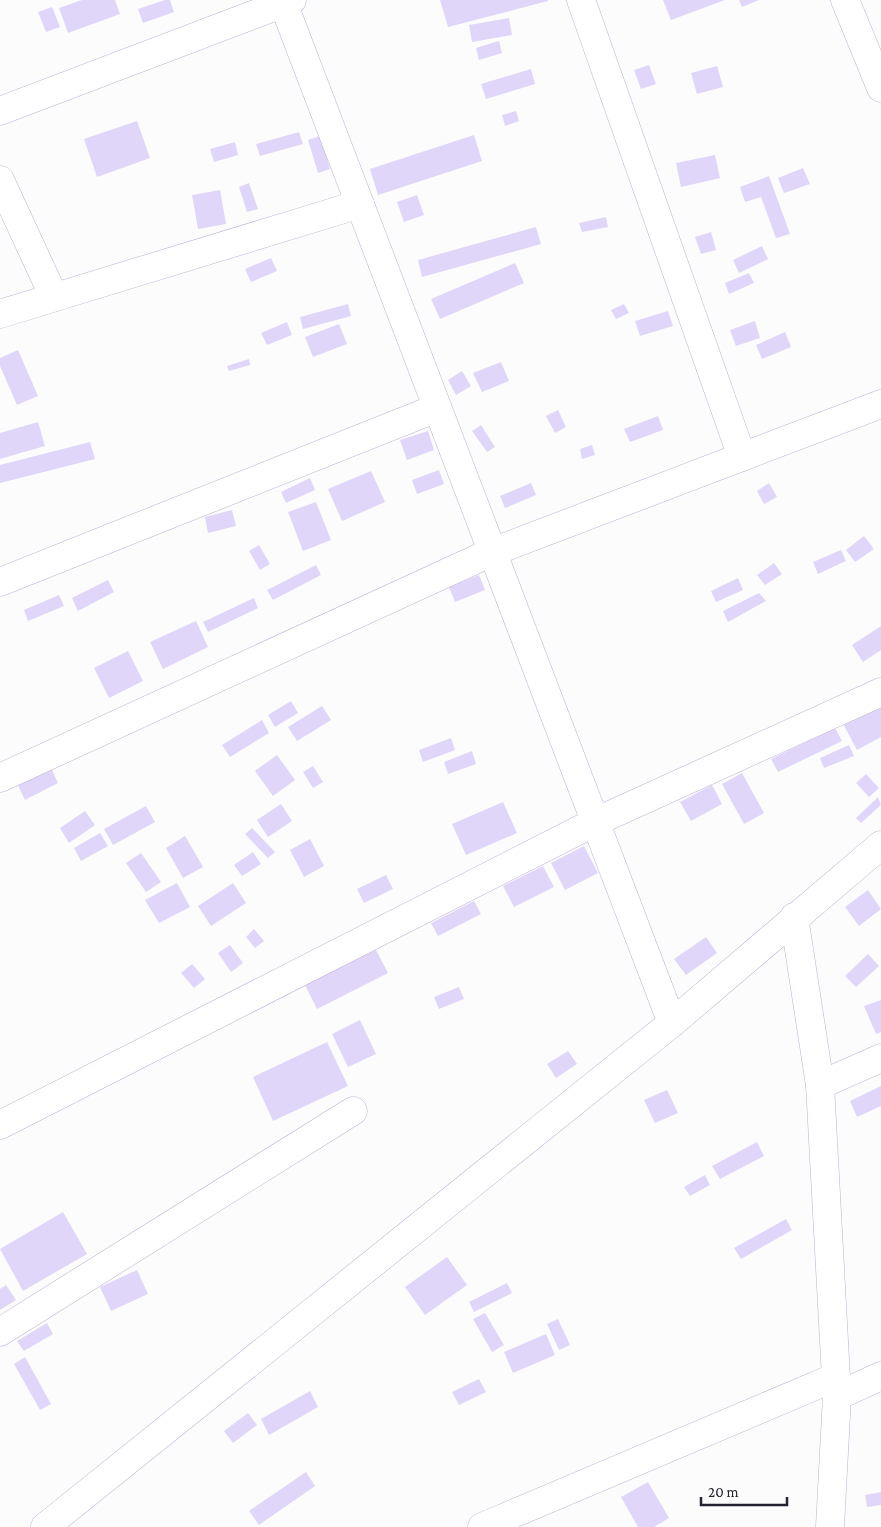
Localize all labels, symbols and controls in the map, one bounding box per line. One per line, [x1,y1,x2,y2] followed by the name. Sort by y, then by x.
[701,1474,787,1506] scale bar
[708,1484,739,1500] text: 20 m

